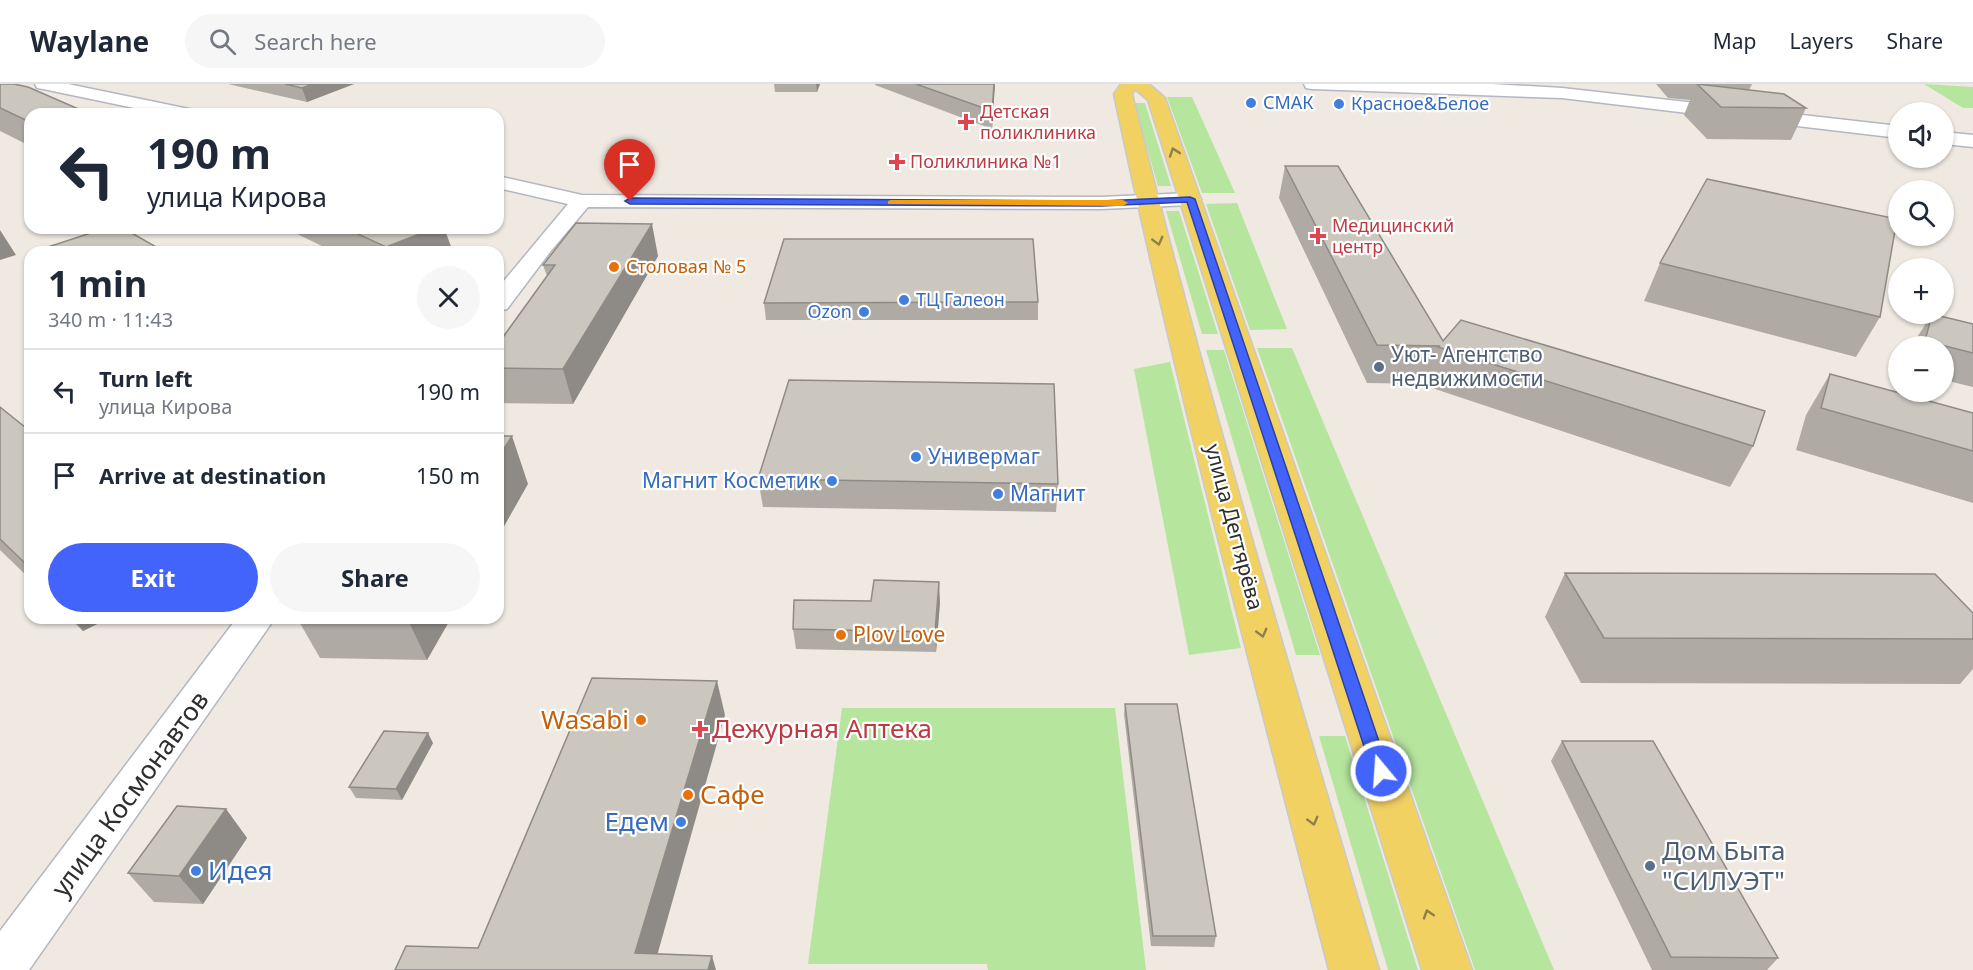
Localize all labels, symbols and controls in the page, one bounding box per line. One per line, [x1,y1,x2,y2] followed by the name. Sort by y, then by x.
[185,14,605,68] search box
[30,22,149,60] text: Waylane
[206,25,239,58] icon: search
[254,26,377,56] text: Search here
[1713,27,1757,55] text: Map
[1790,27,1854,55] text: Layers
[1887,27,1943,55] text: Share
[1263,90,1314,114] place label: СМАК
[1351,91,1489,115] place label: Красное&Белое
[1244,96,1258,110] marker: СМАК
[1332,97,1346,111] marker: Красное&Белое
[980,99,1096,144] place label: Детская поликлиника
[1888,102,1954,402] map controls
[1888,102,1954,168] button: sound
[957,113,975,131] marker: Детская поликлиника
[147,124,271,181] text: 190 m
[48,132,126,210] icon: left
[604,139,655,201] pin
[1169,147,1182,158] one-way arrow
[613,148,646,181] icon: arrive
[910,149,1062,173] place label: Поликлиника №1
[888,153,906,171] marker: Поликлиника №1
[147,178,327,215] text: улица Кирова
[1888,180,1954,246] button: search
[1332,213,1454,258] place label: Медицинский центр
[1309,227,1327,245] marker: Медицинский центр
[1151,235,1163,246] one-way arrow
[626,254,746,278] place label: Столовая № 5
[1888,258,1954,324] button: +
[48,259,147,308] text: 1 min
[607,260,621,274] marker: Столовая № 5
[417,266,480,329] button: close
[916,287,1005,311] place label: ТЦ Галеон
[897,293,911,307] marker: ТЦ Галеон
[807,299,852,323] place label: Ozon
[857,305,871,319] marker: Ozon
[48,306,173,333] text: 340 m · 11:43
[1888,336,1954,402] button: −
[1391,340,1544,392] place label: Уют- Агентство недвижимости
[1372,360,1386,374] marker: Уют- Агентство недвижимости
[99,363,193,393] text: Turn left
[48,375,81,408] icon: left
[416,376,480,406] text: 190 m
[99,393,232,420] text: улица Кирова
[1199,441,1271,613] street label: улица Дегтярёва
[928,442,1040,470] place label: Универмаг
[909,450,923,464] marker: Универмаг
[48,459,81,492] icon: arrive
[99,460,326,490] text: Arrive at destination
[416,460,480,490] text: 150 m
[642,466,820,494] place label: Магнит Косметик
[825,474,839,488] marker: Магнит Косметик
[1010,479,1086,507] place label: Магнит
[991,487,1005,501] marker: Магнит
[48,543,258,612] button: Exit
[270,543,480,612] button: Share
[853,620,945,648] place label: Plov Love
[834,628,848,642] marker: Plov Love
[1254,628,1267,638] one-way arrow
[42,683,216,904] street label: улица Космонавтов
[541,701,629,737] place label: Wasabi
[712,710,932,746] place label: Дежурная Аптека
[634,713,648,727] marker: Wasabi
[693,722,707,736] marker: Дежурная Аптека
[1349,739,1413,803] position arrow
[700,776,765,812] place label: Сафе
[681,788,695,802] marker: Сафе
[604,803,669,839] place label: Едем
[674,815,688,829] marker: Едем
[1306,815,1318,826] one-way arrow
[1662,832,1785,898] place label: Дом Быта "СИЛУЭТ"
[208,852,273,888] place label: Идея
[1643,859,1657,873] marker: Дом Быта "СИЛУЭТ"
[189,864,203,878] marker: Идея
[1423,909,1436,920] one-way arrow

